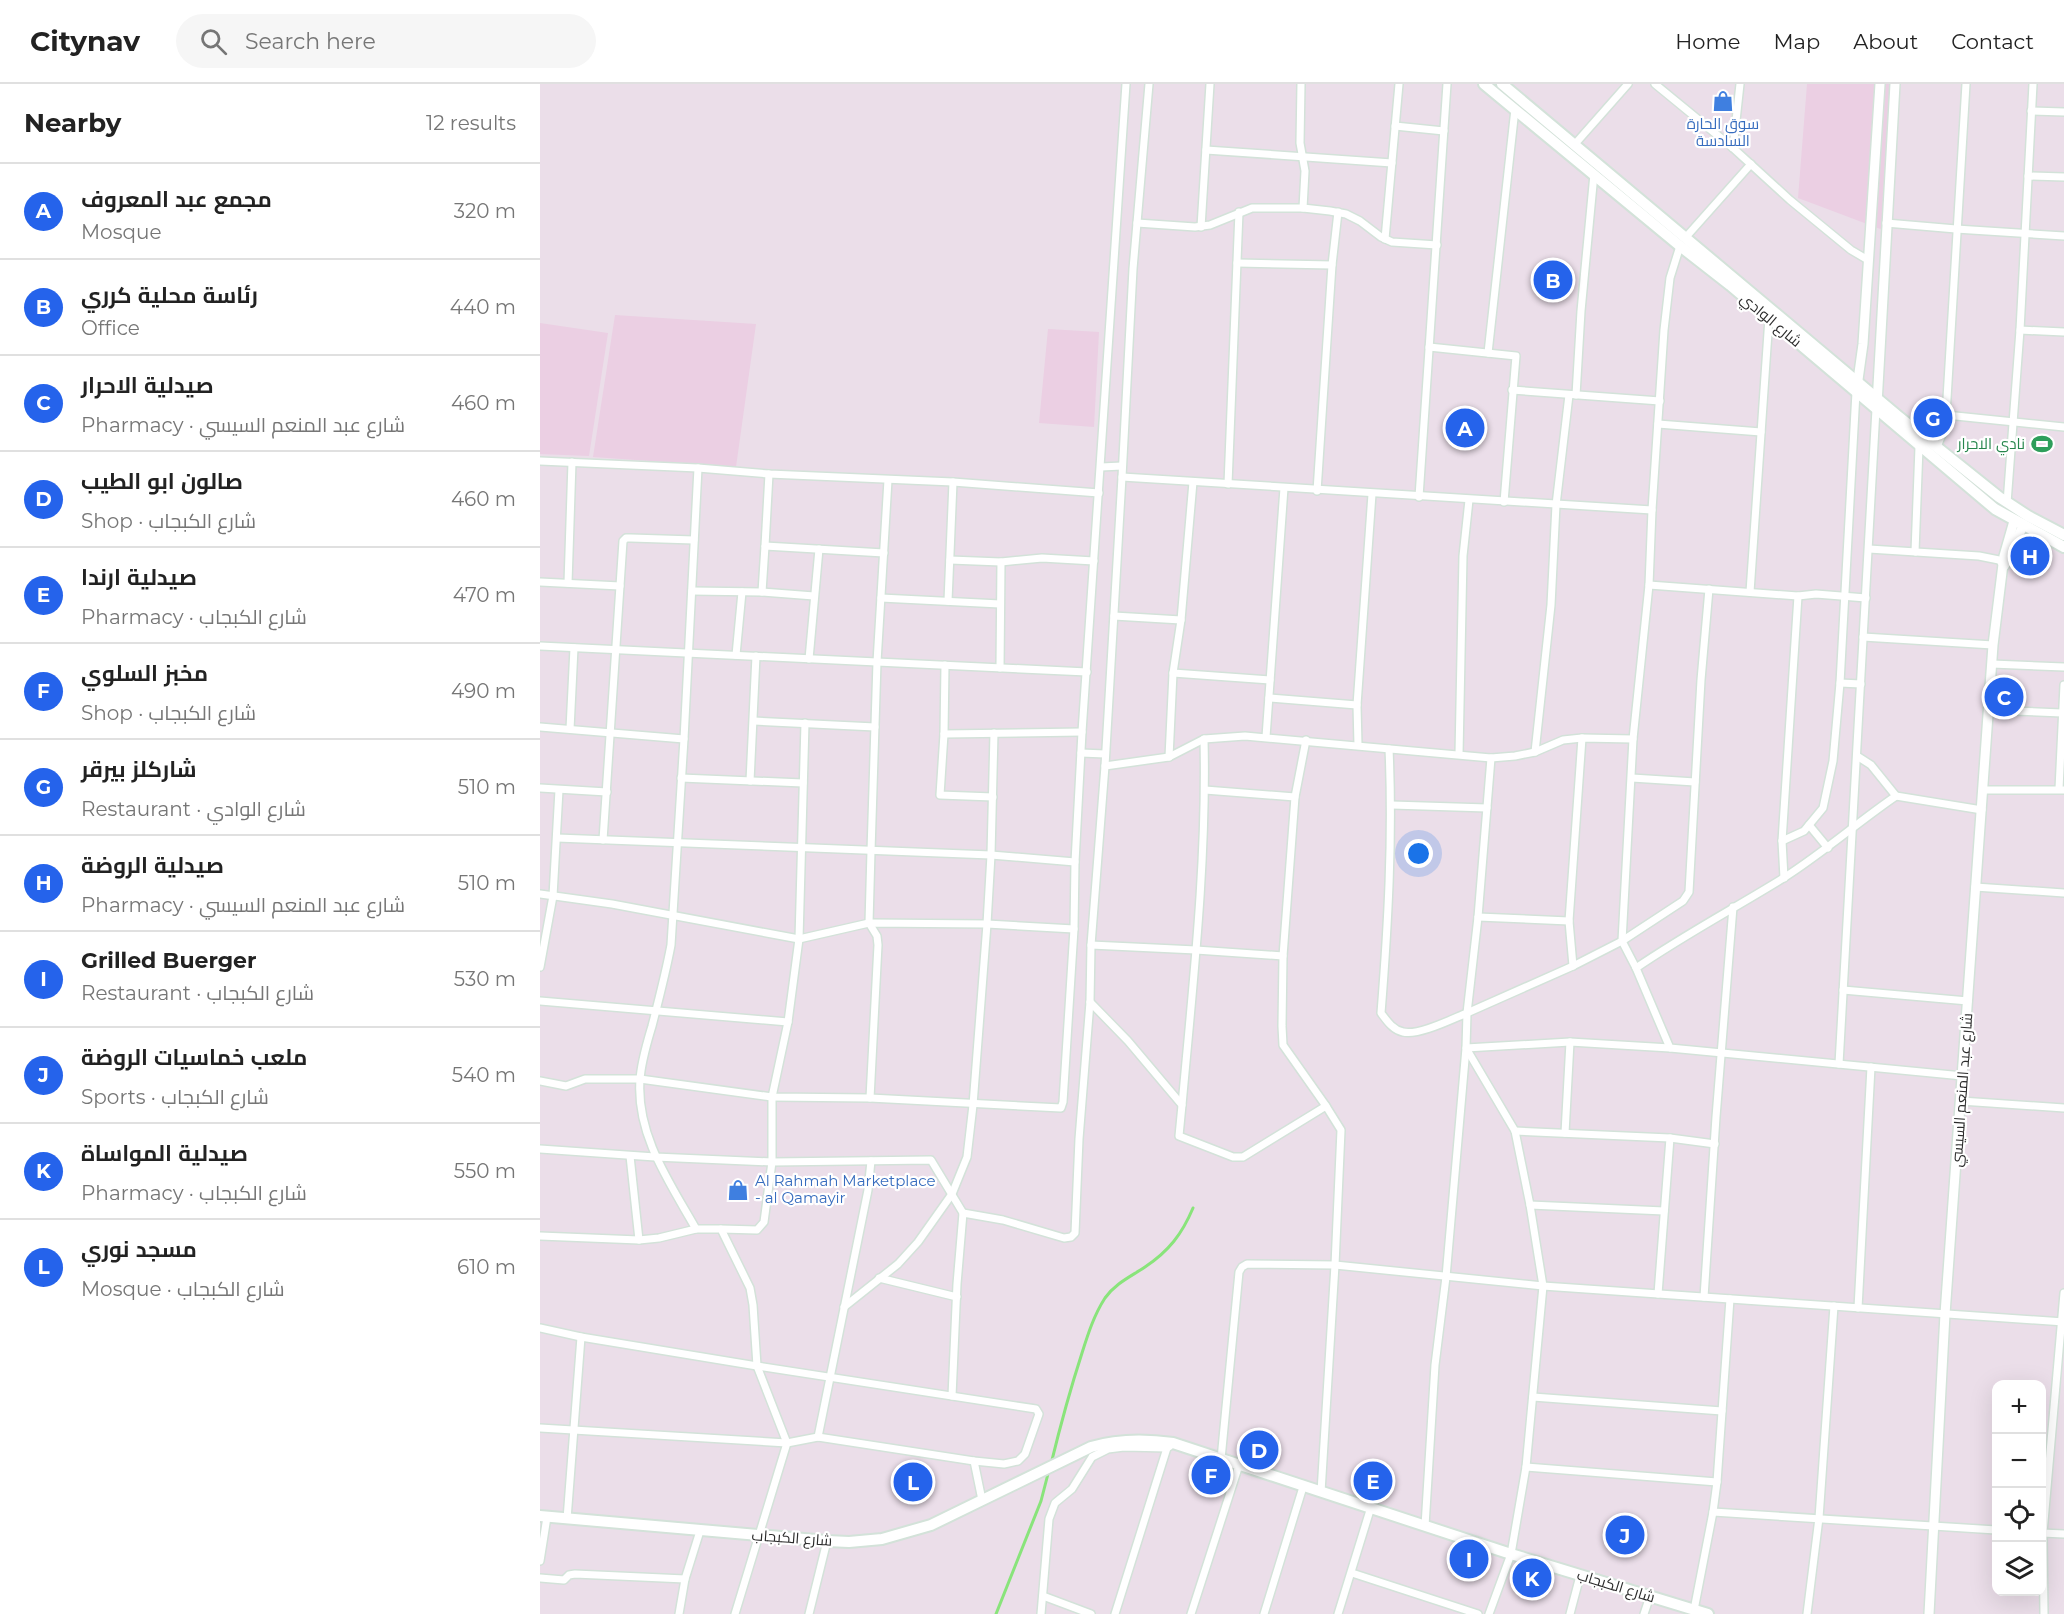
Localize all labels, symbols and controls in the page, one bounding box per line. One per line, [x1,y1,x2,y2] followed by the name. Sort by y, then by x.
[176,14,596,68] search box
[30,24,140,58] text: Citynav
[197,25,230,58] icon: search
[245,28,376,55] text: Search here
[1675,29,1740,54] text: Home
[1773,29,1820,54] text: Map
[1853,29,1918,54] text: About
[1951,29,2034,54] text: Contact
[1711,89,1735,113] shop icon: سوق الحارة السادسة
[24,107,121,139] text: Nearby
[426,111,516,135] text: 12 results
[1687,114,1759,150] place label: سوق الحارة السادسة
[81,186,272,213] text: مجمع عبد المعروف
[36,199,51,223] text: A
[454,199,516,223] text: 320 m
[81,220,161,244] text: Mosque
[1534,258,1572,302] pin: B
[81,282,258,309] text: رئاسة محلية كرري
[1735,288,1806,353] street label: شارع الوادي
[36,295,51,319] text: B
[450,295,516,319] text: 440 m
[81,316,140,340] text: Office
[81,372,214,399] text: صيدلية الاحرار
[36,391,51,415] text: C
[451,391,516,415] text: 460 m
[1914,396,1952,440] pin: G
[1446,406,1484,450] pin: A
[81,413,405,437] text: Pharmacy · شارع عبد المنعم السيسي
[2030,432,2054,456] sports icon: نادي الاحرار
[1956,434,2025,456] place label: نادي الاحرار
[81,468,243,495] text: صالون ابو الطيب
[35,487,52,511] text: D
[451,487,516,511] text: 460 m
[81,509,256,533] text: Shop · شارع الكبجاب
[2010,534,2050,578] pin: H
[81,564,197,591] text: صيدلية ارندا
[37,583,50,607] text: E
[453,583,516,607] text: 470 m
[81,605,307,629] text: Pharmacy · شارع الكبجاب
[81,660,208,687] text: مخبز السلوي
[1984,674,2024,720] pin: C
[37,679,50,703] text: F
[451,679,516,703] text: 490 m
[81,701,256,725] text: Shop · شارع الكبجاب
[81,756,197,783] text: شاركلز بيرقر
[36,775,51,799] text: G
[458,775,516,799] text: 510 m
[81,797,306,821] text: Restaurant · شارع الوادي
[1404,839,1433,868] your location
[81,852,224,879] text: صيدلية الروضة
[35,871,52,895] text: H
[458,871,516,895] text: 510 m
[81,893,405,917] text: Pharmacy · شارع عبد المنعم السيسي
[81,947,256,974] text: Grilled Buerger
[40,967,47,991] text: I
[454,967,516,991] text: 530 m
[81,981,314,1005] text: Restaurant · شارع الكبجاب
[1947,1012,1979,1168] street label: شارع عبد المنعم السيسي
[81,1044,307,1071] text: ملعب خماسيات الروضة
[38,1063,49,1087] text: J
[452,1063,516,1087] text: 540 m
[81,1085,269,1109] text: Sports · شارع الكبجاب
[81,1140,248,1167] text: صيدلية المواساة
[36,1159,51,1183] text: K
[454,1159,516,1183] text: 550 m
[755,1171,936,1207] place label: Al Rahmah Marketplace - al Qamayir
[726,1178,750,1202] shop icon: Al Rahmah Marketplace - al Qamayir
[81,1181,307,1205] text: Pharmacy · شارع الكبجاب
[81,1236,197,1263] text: مسجد نوري
[37,1255,50,1279] text: L
[457,1255,516,1279] text: 610 m
[81,1277,285,1301] text: Mosque · شارع الكبجاب
[1992,1380,2046,1596] map controls
[1992,1380,2046,1434] button: +
[1240,1428,1278,1472] pin: D
[1992,1434,2046,1488] button: −
[1192,1452,1230,1498] pin: F
[1354,1458,1392,1504] pin: E
[894,1460,932,1504] pin: L
[1992,1488,2046,1542] button: locate
[1606,1512,1644,1558] pin: J
[751,1525,833,1552] street label: شارع الكبجاب
[1450,1536,1488,1582] pin: I
[1992,1542,2046,1596] button: layers
[1512,1556,1552,1600] pin: K
[1574,1565,1658,1608] street label: شارع الكبجاب

